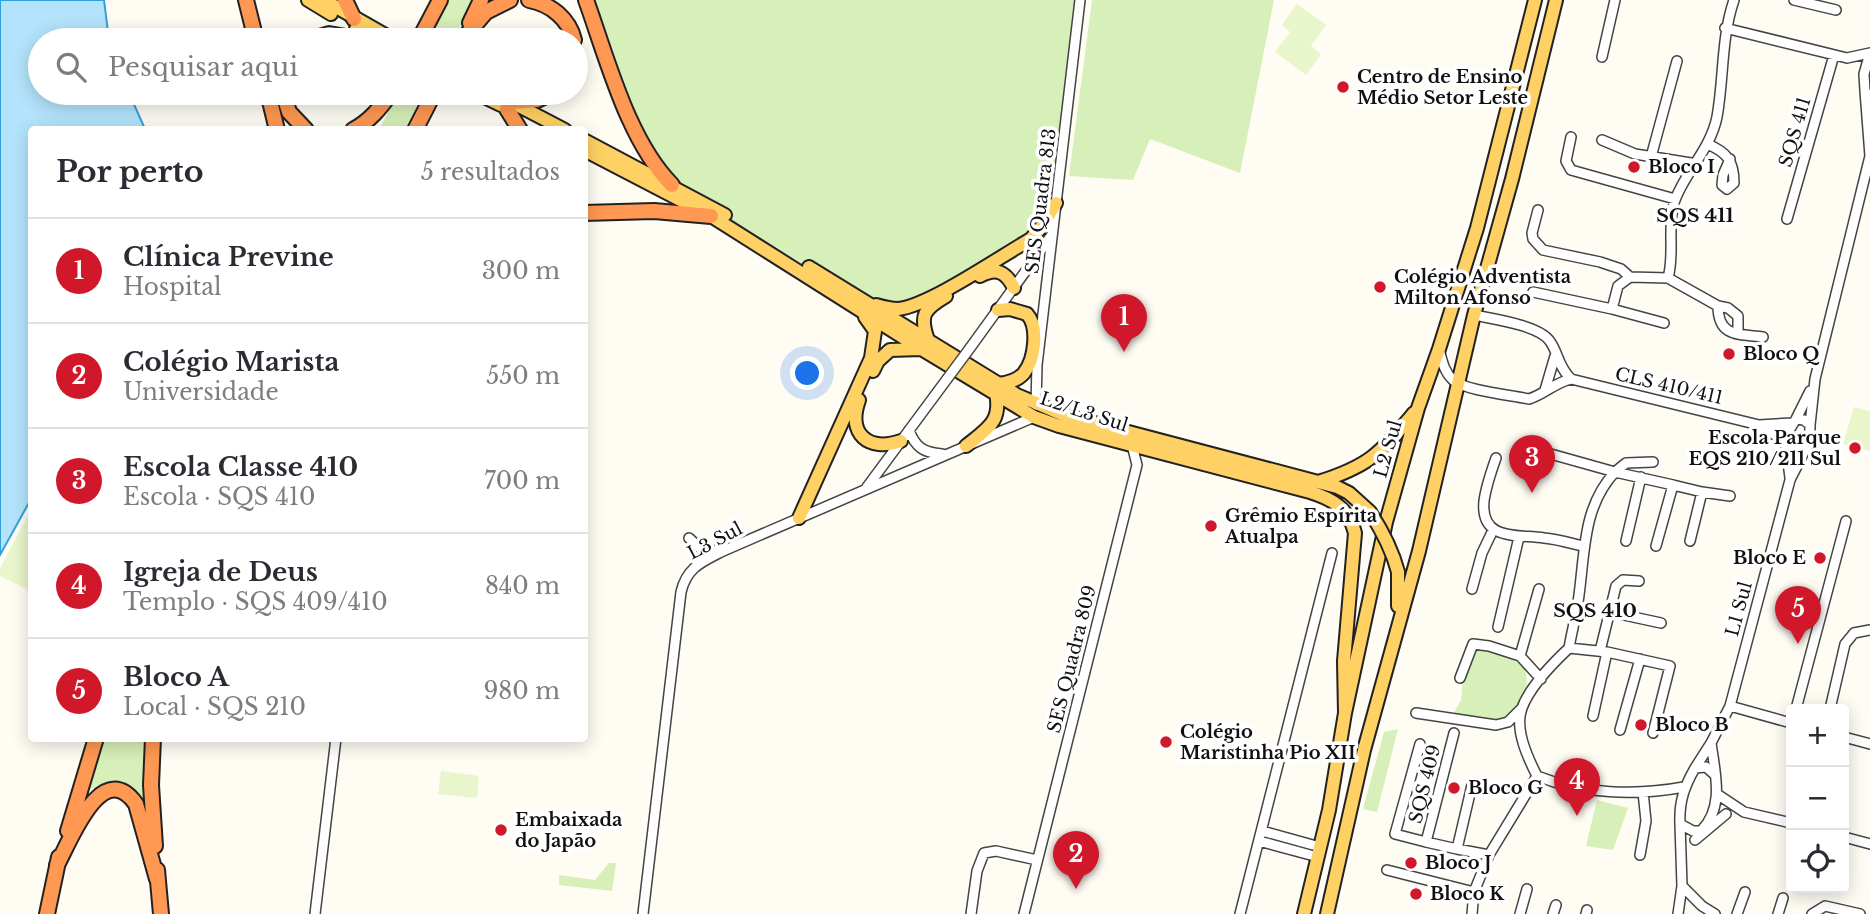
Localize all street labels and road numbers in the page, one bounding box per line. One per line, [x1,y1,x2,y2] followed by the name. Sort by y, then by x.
[1774,94,1816,170] street label: SQS 411
[1021,127,1061,275] street label: SES Quadra 813
[1613,363,1725,409] street label: CLS 410/411
[1037,387,1131,437] street label: L2/L3 Sul
[1369,418,1407,480] street label: L2 Sul
[684,517,746,565] street label: L3 Sul
[1721,579,1757,639] street label: L1 Sul
[1043,583,1101,735] street label: SES Quadra 809
[1405,742,1445,826] street label: SQS 409

